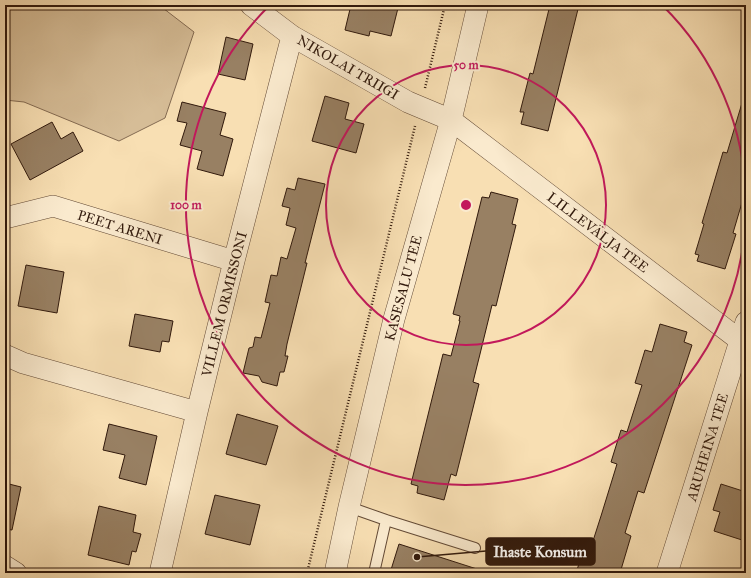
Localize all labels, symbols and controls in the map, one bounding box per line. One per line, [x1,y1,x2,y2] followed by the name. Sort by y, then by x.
[294,31,402,103] street label: NIKOLAI TRIIGI
[453,58,480,72] text: 50 m
[543,188,652,277] street label: LILLEVÄLJA TEE
[170,198,203,212] text: 100 m
[459,198,473,212] centre of rings
[75,207,164,248] street label: PEET ARENI
[198,230,251,380] street label: VILLEM ORMISSONI
[381,233,426,343] street label: KASESALU TEE
[683,391,732,504] street label: ARUHEINA TEE
[486,538,595,565] callout: Ihaste Konsum
[493,543,587,561] text: Ihaste Konsum

